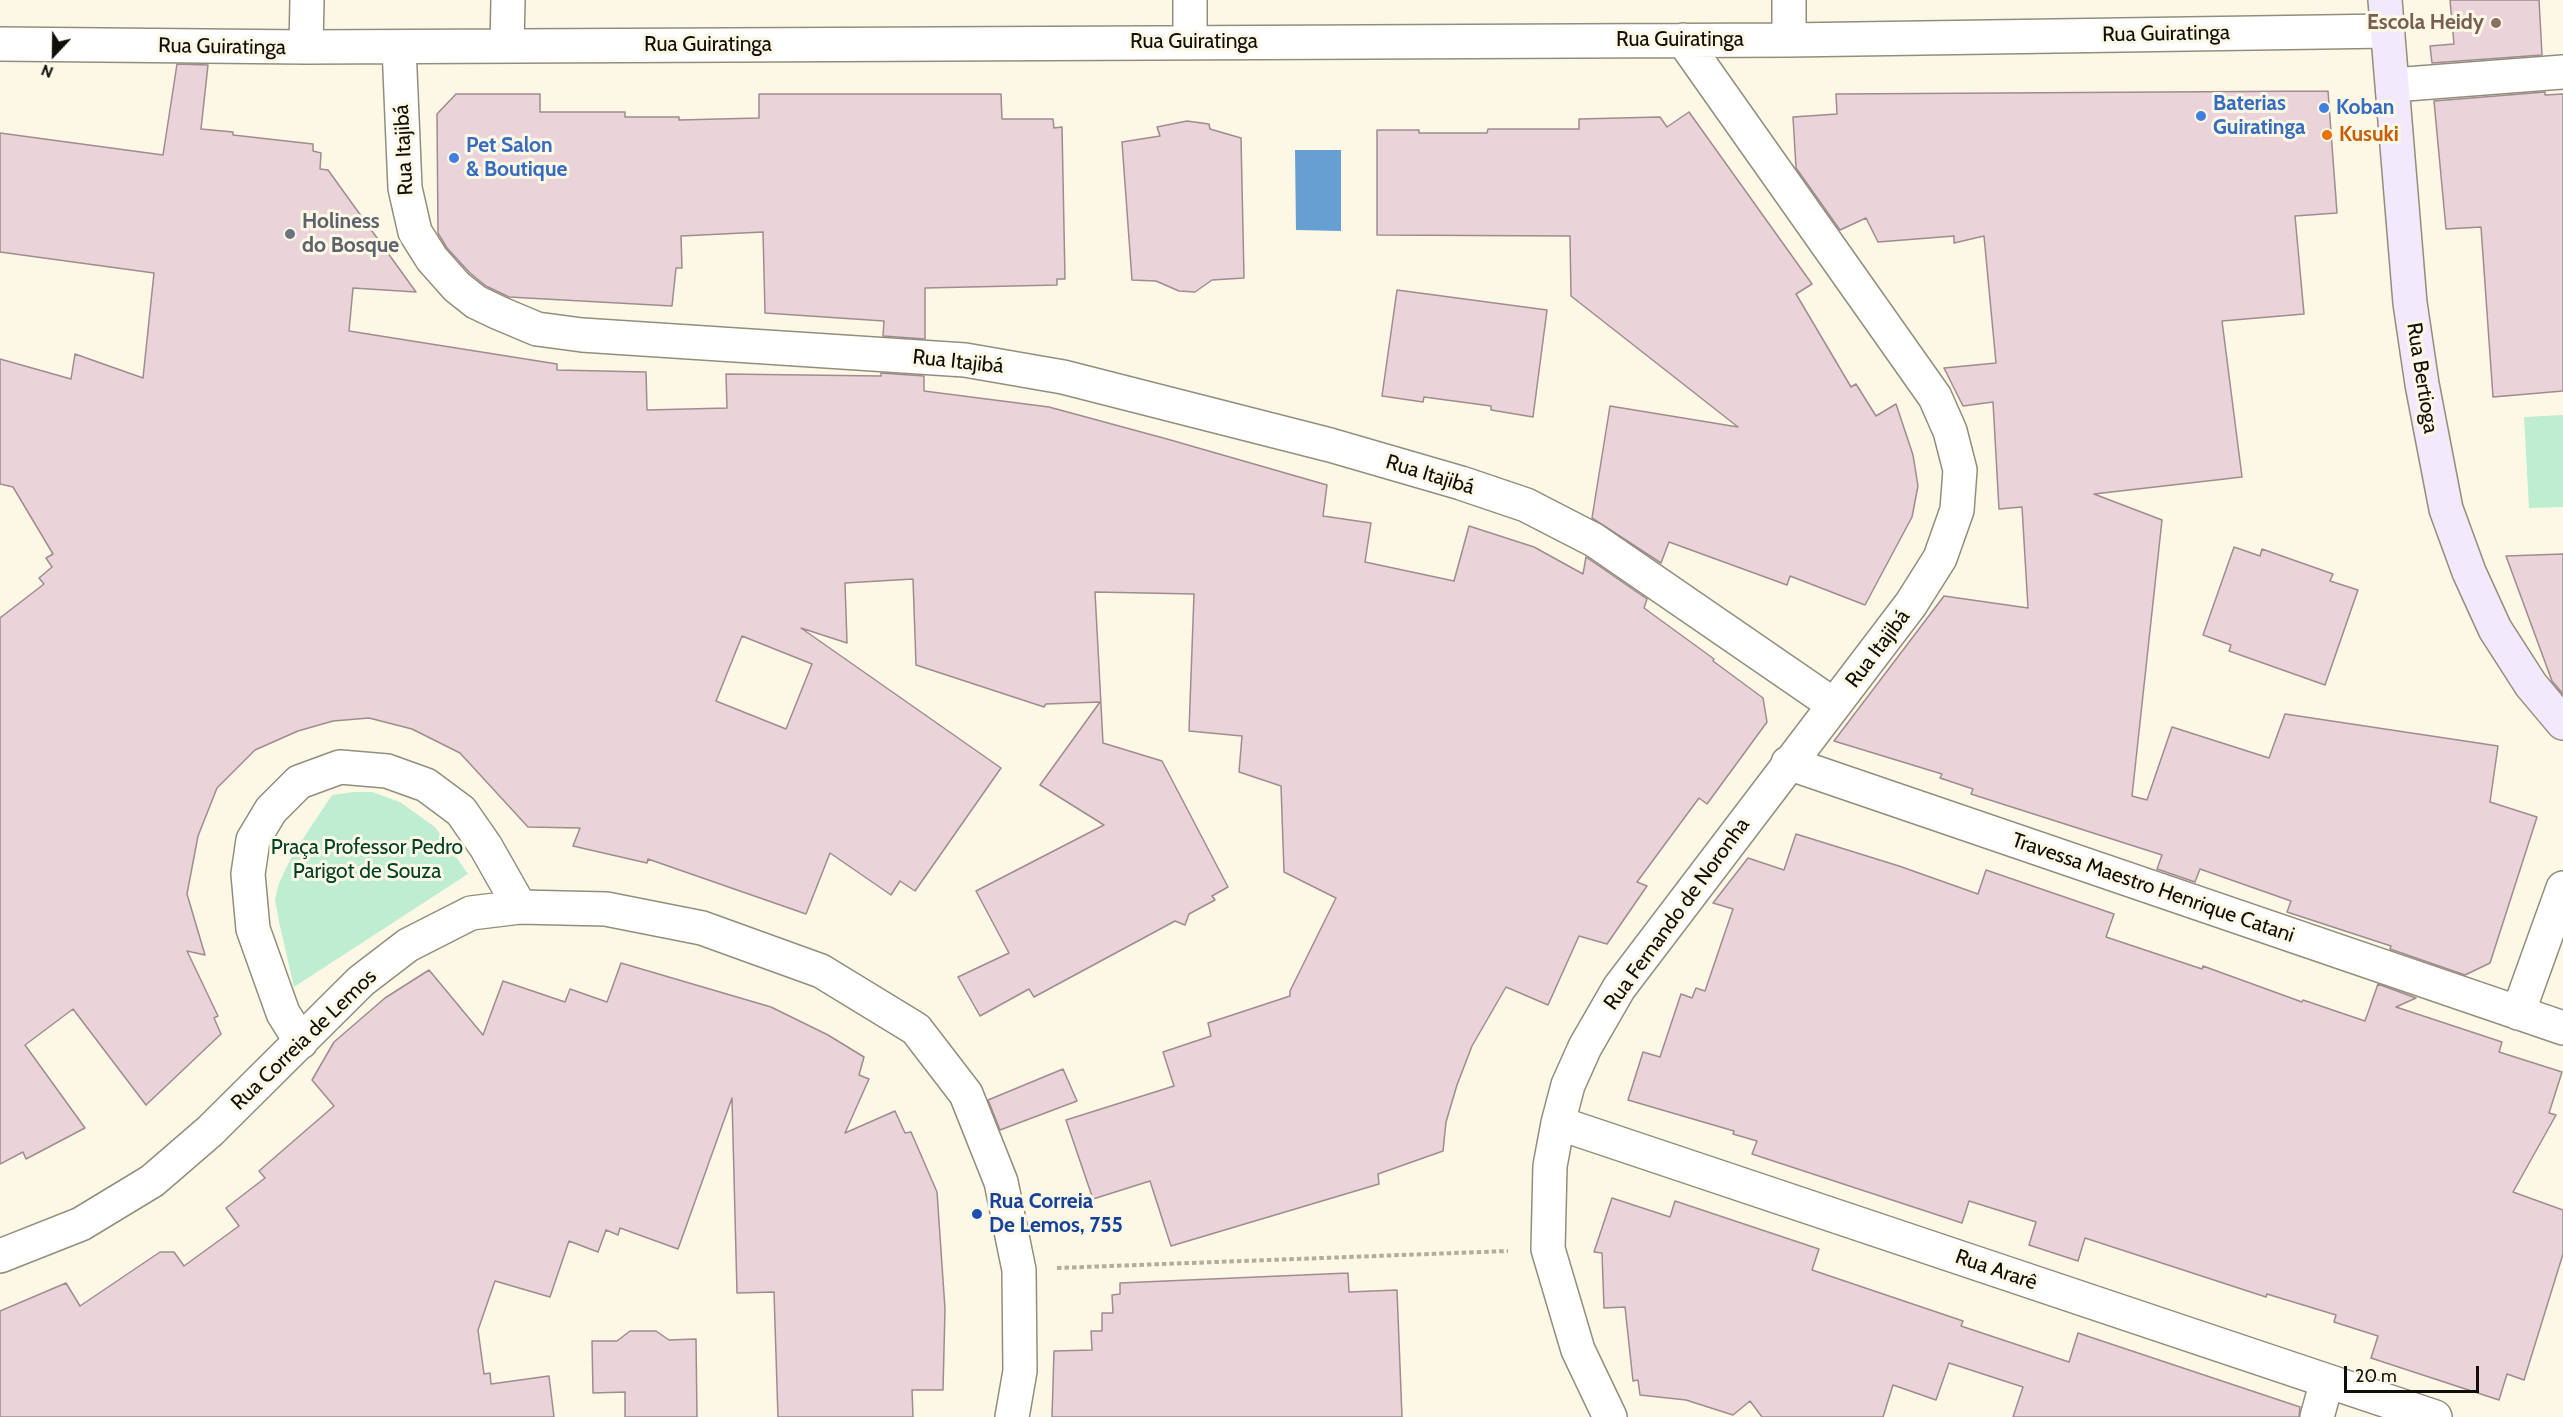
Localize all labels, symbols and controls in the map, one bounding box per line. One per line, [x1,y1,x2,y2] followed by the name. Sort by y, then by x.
[2367,10,2484,36] place label: Escola Heidy
[2489,16,2503,30] marker: Escola Heidy
[2102,20,2230,48] street label: Rua Guiratinga
[24,24,84,84] north arrow
[1616,27,1744,53] street label: Rua Guiratinga
[1130,29,1258,55] street label: Rua Guiratinga
[644,32,772,58] street label: Rua Guiratinga
[158,33,286,61] street label: Rua Guiratinga
[38,60,56,82] text: N
[2213,91,2305,141] place label: Baterias Guiratinga
[2336,95,2394,121] place label: Koban
[2317,101,2331,115] marker: Koban
[389,104,419,196] street label: Rua Itajibá
[2194,109,2208,123] marker: Baterias Guiratinga
[2339,122,2399,148] place label: Kusuki
[2320,128,2334,142] marker: Kusuki
[466,133,567,183] place label: Pet Salon & Boutique
[447,151,461,165] marker: Pet Salon & Boutique
[302,209,399,259] place label: Holiness do Bosque
[283,227,297,241] marker: Holiness do Bosque
[2401,321,2443,435] street label: Rua Bertioga
[911,345,1005,379] street label: Rua Itajibá
[1383,450,1477,500] street label: Rua Itajibá
[1840,605,1916,693] street label: Rua Itajibá
[1599,813,1755,1015] street label: Rua Fernando de Noronha
[2008,828,2298,948] street label: Travessa Maestro Henrique Catani
[271,835,463,885] park label: Praça Professor Pedro Parigot de Souza
[226,964,382,1116] street label: Rua Correia de Lemos
[989,1189,1123,1239] place label: Rua Correia De Lemos, 755
[970,1207,984,1221] marker: Rua Correia De Lemos, 755
[1952,1244,2040,1296] street label: Rua Ararê
[2347,1354,2482,1392] scale bar
[2355,1365,2397,1387] text: 20 m

